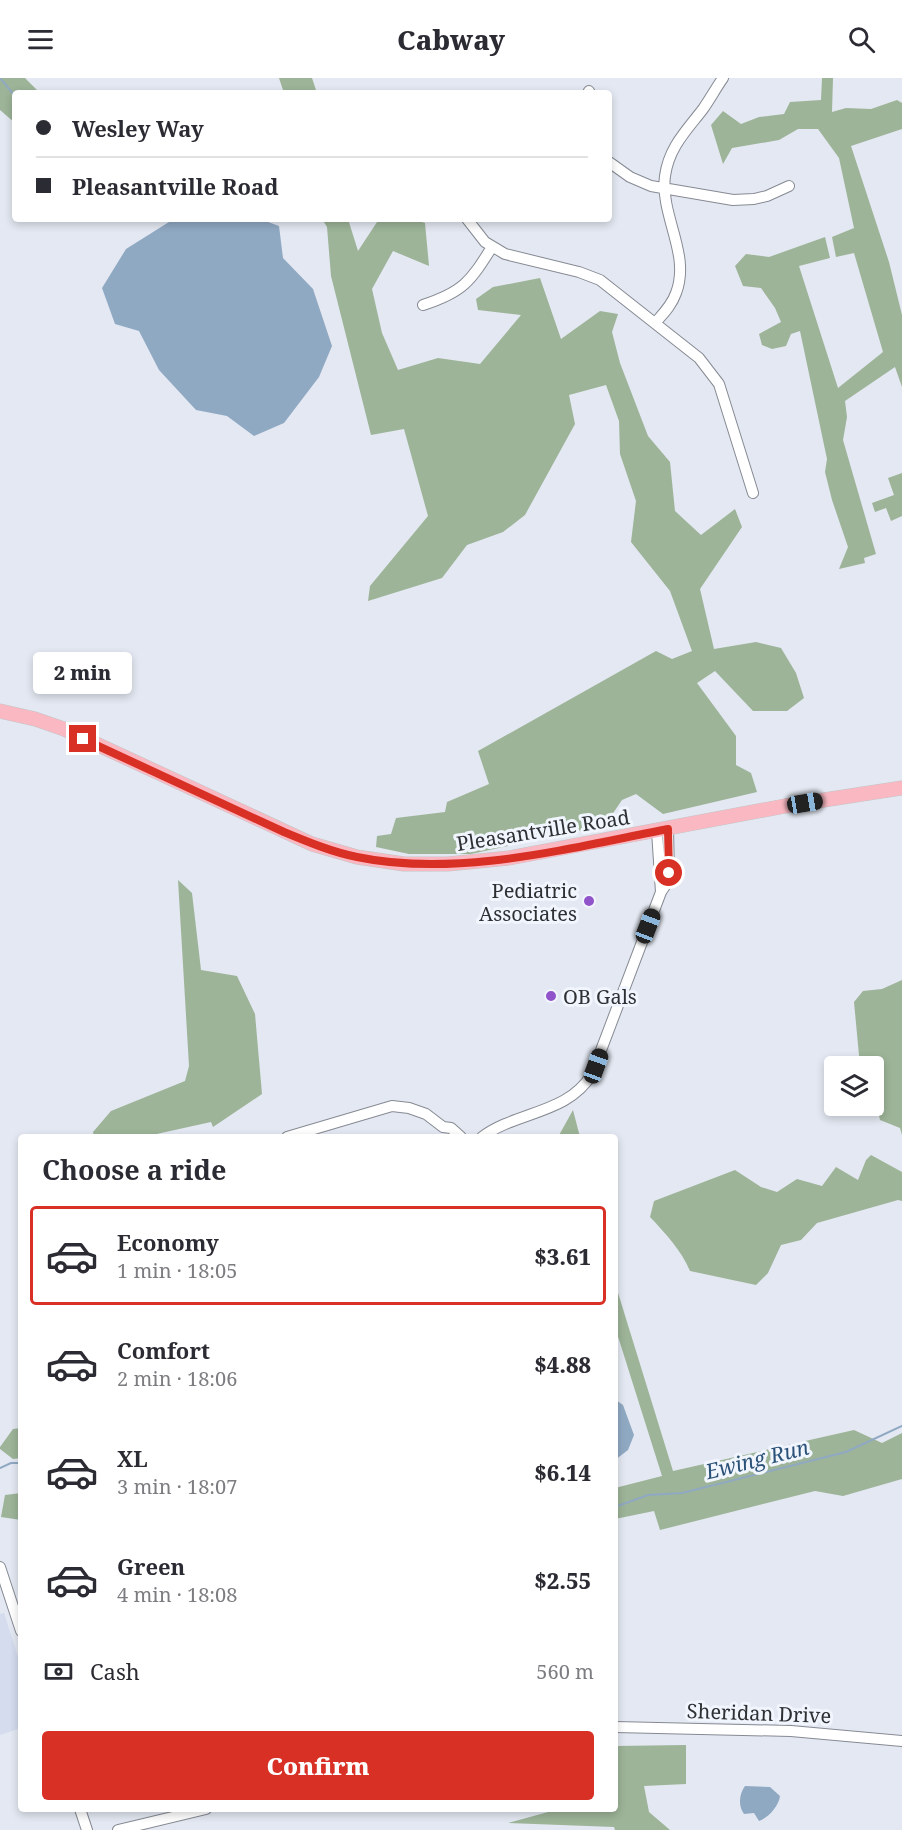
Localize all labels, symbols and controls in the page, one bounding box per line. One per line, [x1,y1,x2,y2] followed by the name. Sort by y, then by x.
[397,21,505,58] text: Cabway
[24,23,57,56] icon: menu
[845,23,878,56] icon: search
[72,113,204,143] text: Wesley Way
[72,171,278,201] text: Pleasantville Road
[34,652,132,694] callout: 2 min
[54,659,111,686] text: 2 min
[69,725,96,752] route end
[786,791,824,815] car
[454,803,632,857] street label: Pleasantville Road
[655,859,682,886] route start
[479,877,577,927] place label: Pediatric Associates
[582,894,596,908] marker: Pediatric Associates
[633,906,663,946] car
[563,983,637,1010] place label: OB Gals
[544,989,558,1003] marker: OB Gals
[581,1046,611,1086] car
[824,1056,884,1116] map controls
[824,1056,884,1116] button: layers
[42,1151,227,1188] text: Choose a ride
[117,1227,219,1257] text: Economy
[45,1229,99,1283] icon: car
[534,1241,591,1271] text: $3.61
[117,1257,237,1284] text: 1 min · 18:05
[117,1335,210,1365] text: Comfort
[45,1337,99,1391] icon: car
[534,1349,591,1379] text: $4.88
[117,1365,237,1392] text: 2 min · 18:06
[701,1433,812,1486] water label: Ewing Run
[117,1443,148,1473] text: XL
[45,1445,99,1499] icon: car
[534,1457,591,1487] text: $6.14
[117,1473,237,1500] text: 3 min · 18:07
[117,1551,185,1581] text: Green
[45,1553,99,1607] icon: car
[534,1565,591,1595] text: $2.55
[117,1581,237,1608] text: 4 min · 18:08
[42,1655,75,1688] icon: cash
[90,1656,140,1686] text: Cash
[536,1658,594,1685] text: 560 m
[686,1697,832,1729] street label: Sheridan Drive
[42,1731,594,1800] button: Confirm

